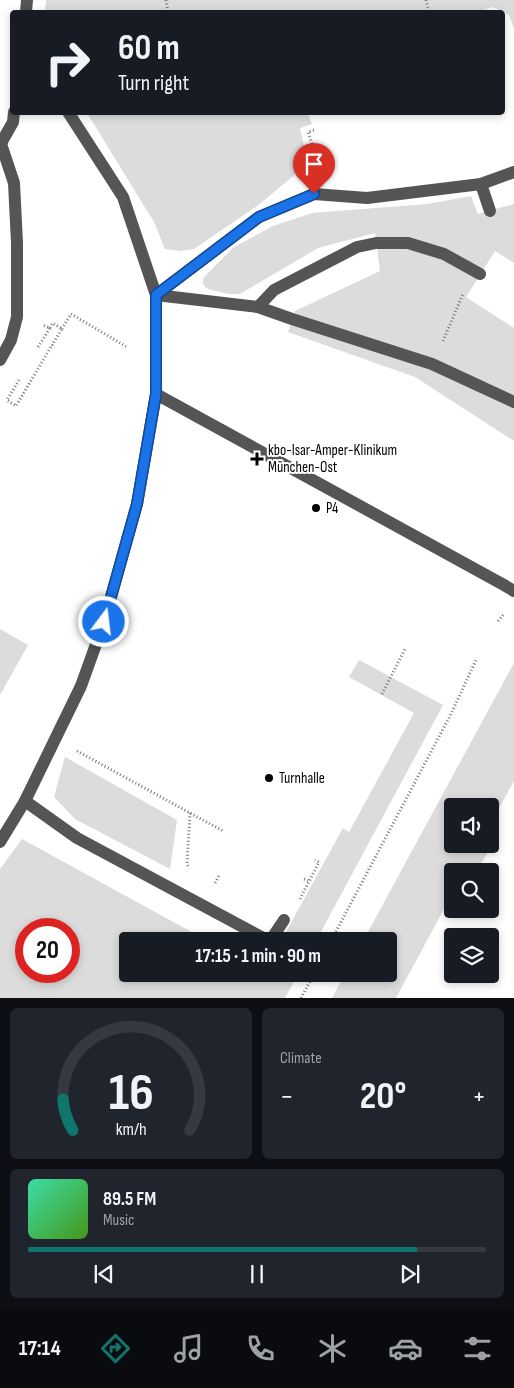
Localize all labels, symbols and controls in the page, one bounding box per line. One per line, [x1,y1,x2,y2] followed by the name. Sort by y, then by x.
[118,27,180,70] text: 60 m
[35,30,100,95] icon: right
[118,70,189,97] text: Turn right
[293,143,335,194] pin
[300,150,328,178] icon: arrive
[268,441,397,477] place label: kbo-Isar-Amper-Klinikum München-Ost
[250,452,264,466] marker: kbo-Isar-Amper-Klinikum München-Ost
[326,499,338,518] place label: P4
[310,502,322,514] marker: P4
[77,595,129,647] position arrow
[279,769,325,788] place label: Turnhalle
[263,772,275,784] marker: Turnhalle
[444,798,499,983] map controls
[444,798,499,853] button: sound
[444,863,499,918] button: search
[15,918,80,983] speed limit sign: 20
[444,928,499,983] button: layers
[195,945,321,968] text: 17:15 · 1 min · 90 m
[280,1049,322,1068] text: Climate
[109,1062,153,1125] text: 16
[360,1074,406,1119] text: 20°
[280,1080,294,1113] text: −
[472,1080,486,1113] text: +
[116,1119,146,1140] text: km/h
[103,1188,156,1211] text: 89.5 FM
[103,1211,134,1230] text: Music
[90,1260,118,1288] icon: previous
[243,1260,271,1288] icon: pause
[396,1260,424,1288] icon: next
[98,1331,133,1366] icon: directions
[171,1331,206,1366] icon: music
[243,1331,278,1366] icon: phone
[315,1331,350,1366] icon: climate
[388,1331,423,1366] icon: car
[460,1331,495,1366] icon: filters
[19,1335,61,1362] text: 17:14

